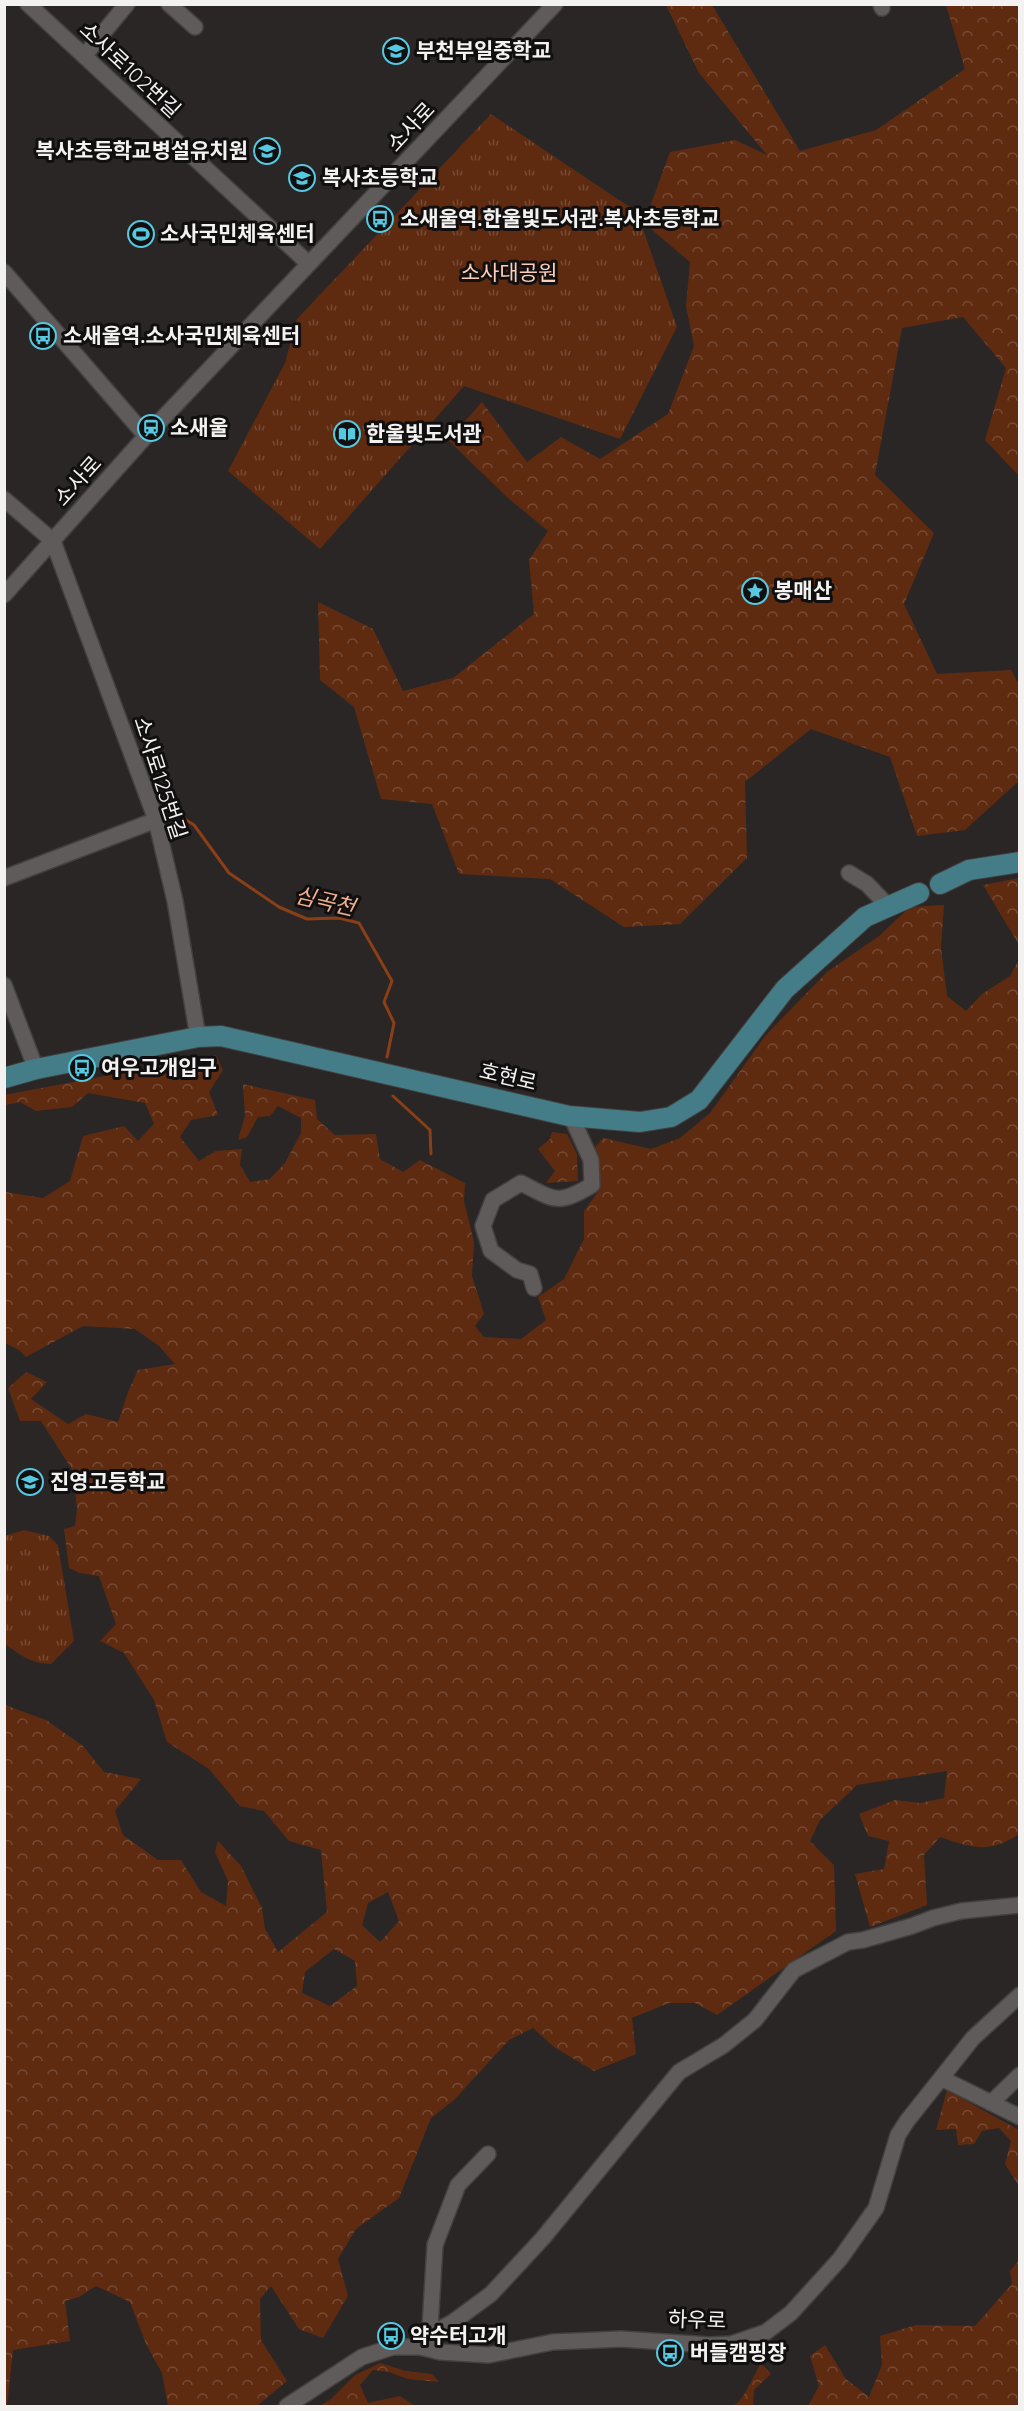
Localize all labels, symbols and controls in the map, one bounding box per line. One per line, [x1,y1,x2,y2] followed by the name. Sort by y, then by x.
[75,16,187,123] street label: 소사로102번길
[381,36,411,66] school or university icon: 부천부일중학교
[416,37,551,63] place label: 부천부일중학교
[381,96,440,156] street label: 소사로
[252,136,282,166] school or university icon: 복사초등학교병설유치원
[35,137,248,163] place label: 복사초등학교병설유치원
[287,163,317,193] school or university icon: 복사초등학교
[322,164,438,190] place label: 복사초등학교
[365,204,395,234] bus stop icon: 소새울역.한울빛도서관.복사초등학교
[400,205,720,231] place label: 소새울역.한울빛도서관.복사초등학교
[126,219,156,249] sports icon: 소사국민체육센터
[160,220,315,246] place label: 소사국민체육센터
[461,259,557,285] park label: 소사대공원
[28,321,58,351] bus stop icon: 소새울역.소사국민체육센터
[63,322,300,348] place label: 소새울역.소사국민체육센터
[136,413,166,443] station icon: 소새울
[170,414,228,440] place label: 소새울
[332,419,362,449] library icon: 한울빛도서관
[366,420,482,446] place label: 한울빛도서관
[48,450,106,511] street label: 소사로
[740,576,770,606] place icon: 봉매산
[774,577,832,603] place label: 봉매산
[129,713,193,842] street label: 소사로125번길
[292,881,360,922] water label: 심곡천
[67,1053,97,1083] bus stop icon: 여우고개입구
[101,1054,217,1080] place label: 여우고개입구
[477,1057,539,1095] street label: 호현로
[15,1467,45,1497] school or university icon: 진영고등학교
[50,1468,166,1494] place label: 진영고등학교
[668,2305,726,2333] street label: 하우로
[376,2321,406,2351] bus stop icon: 약수터고개
[410,2322,507,2348] place label: 약수터고개
[655,2338,685,2368] bus stop icon: 버들캠핑장
[690,2339,787,2365] place label: 버들캠핑장

